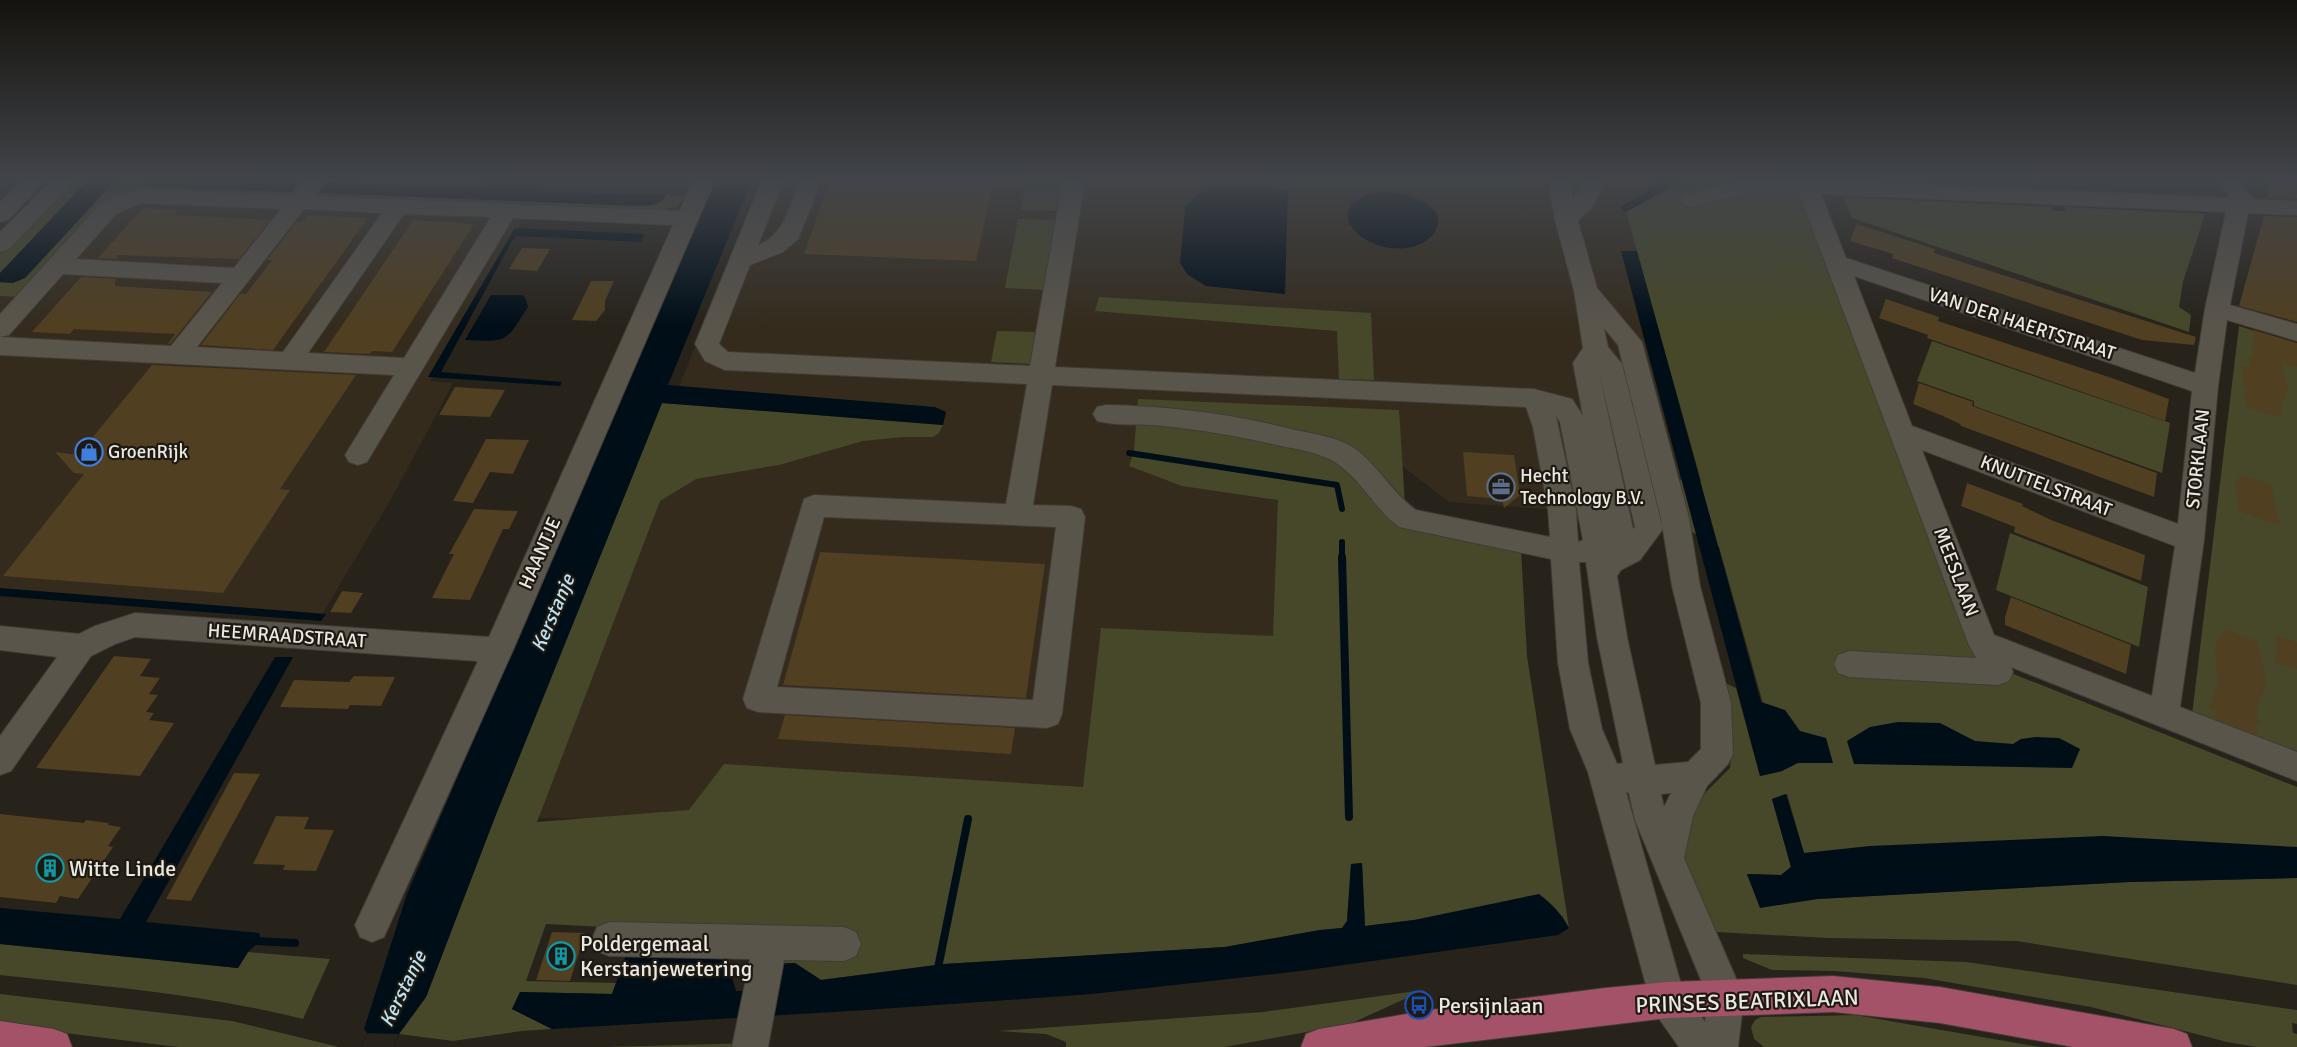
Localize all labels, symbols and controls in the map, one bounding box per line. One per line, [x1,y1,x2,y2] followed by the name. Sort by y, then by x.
[1925,282,2119,366] street label: VAN DER HAERTSTRAAT
[2181,408,2215,510] street label: STORKLAAN
[74,437,104,467] shop icon: GroenRijk
[108,440,188,464] place label: GroenRijk
[1977,450,2116,522] street label: KNUTTELSTRAAT
[1520,464,1644,510] place label: Hecht Technology B.V.
[1486,472,1516,502] office icon: Hecht Technology B.V.
[514,513,566,593] street label: HAANTJE
[1928,524,1984,620] street label: MEESLAAN
[526,570,581,655] water label: Kerstanje
[207,618,368,654] street label: HEEMRAADSTRAAT
[35,853,65,883] building icon: Witte Linde
[69,855,176,882] place label: Witte Linde
[580,930,752,982] place label: Poldergemaal Kerstanjewetering
[546,941,576,971] building icon: Poldergemaal Kerstanjewetering
[374,946,432,1031] water label: Kerstanje
[1635,984,1859,1018] street label: PRINSES BEATRIXLAAN
[1404,990,1434,1020] bus stop icon: Persijnlaan
[1438,992,1544,1019] place label: Persijnlaan

